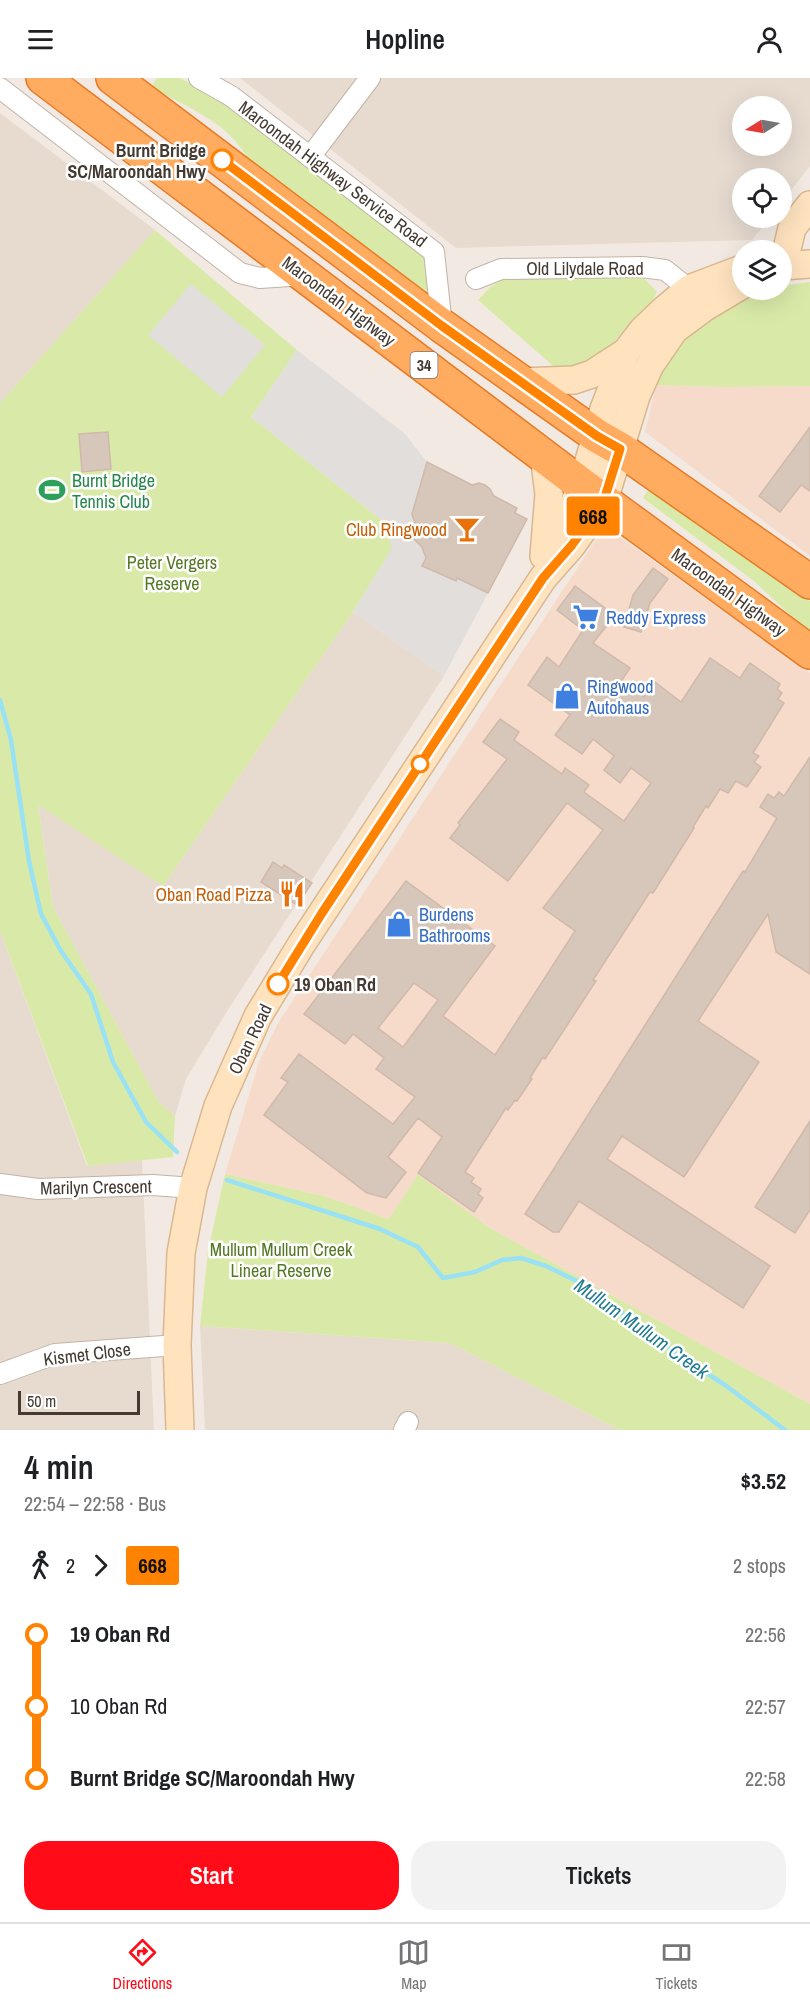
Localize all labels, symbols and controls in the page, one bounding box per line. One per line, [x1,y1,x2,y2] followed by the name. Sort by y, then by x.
[365,21,445,57] text: Hopline
[24,23,57,56] icon: menu
[753,23,786,56] icon: person
[234,95,432,253] street label: Maroondah Highway Service Road
[732,96,792,156] north arrow
[732,96,792,300] map controls
[67,138,207,184] place label: Burnt Bridge SC/Maroondah Hwy
[211,149,233,171] marker: Burnt Bridge SC/Maroondah Hwy
[732,168,792,228] button: locate
[732,240,792,300] button: layers
[277,250,401,352] street label: Maroondah Highway
[526,256,644,281] street label: Old Lilydale Road
[410,352,438,378] road number: 34
[72,468,155,514] place label: Burnt Bridge Tennis Club
[37,475,67,505] sports icon: Burnt Bridge Tennis Club
[558,496,628,536] line badge: 668
[579,502,607,531] text: 668
[452,514,482,544] bar icon: Club Ringwood
[346,517,447,542] place label: Club Ringwood
[667,542,792,643] street label: Maroondah Highway
[127,550,217,596] park label: Peter Vergers Reserve
[571,602,601,632] supermarket icon: Reddy Express
[606,605,706,630] place label: Reddy Express
[586,674,653,720] place label: Ringwood Autohaus
[552,681,582,711] shop icon: Ringwood Autohaus
[411,755,429,773] unlabelled marker
[277,879,307,909] restaurant icon: Oban Road Pizza
[155,882,272,907] place label: Oban Road Pizza
[419,902,490,948] place label: Burdens Bathrooms
[384,909,414,939] shop icon: Burdens Bathrooms
[294,972,376,997] place label: 19 Oban Rd
[267,973,289,995] marker: 19 Oban Rd
[222,1000,278,1078] street label: Oban Road
[40,1174,152,1200] street label: Marilyn Crescent
[210,1237,353,1283] park label: Mullum Mullum Creek Linear Reserve
[569,1271,715,1385] water label: Mullum Mullum Creek
[42,1336,132,1372] street label: Kismet Close
[18,1388,140,1416] scale bar
[27,1390,56,1412] text: 50 m
[24,1445,94,1489] text: 4 min
[741,1466,786,1496] text: $3.52
[24,1490,166,1517] text: 22:54 – 22:58 · Bus
[24,1549,57,1582] icon: walk
[84,1549,117,1582] icon: forward
[138,1551,167,1580] text: 668
[66,1552,75,1579] text: 2
[733,1552,786,1579] text: 2 stops
[70,1619,170,1649] text: 19 Oban Rd
[745,1621,786,1648] text: 22:56
[70,1691,167,1721] text: 10 Oban Rd
[745,1693,786,1720] text: 22:57
[70,1763,355,1793] text: Burnt Bridge SC/Maroondah Hwy
[745,1765,786,1792] text: 22:58
[24,1841,399,1910] button: Start
[411,1841,786,1910] button: Tickets
[113,1936,172,1994] tab: Directions
[397,1936,430,1994] tab: Map
[655,1936,697,1994] tab: Tickets

